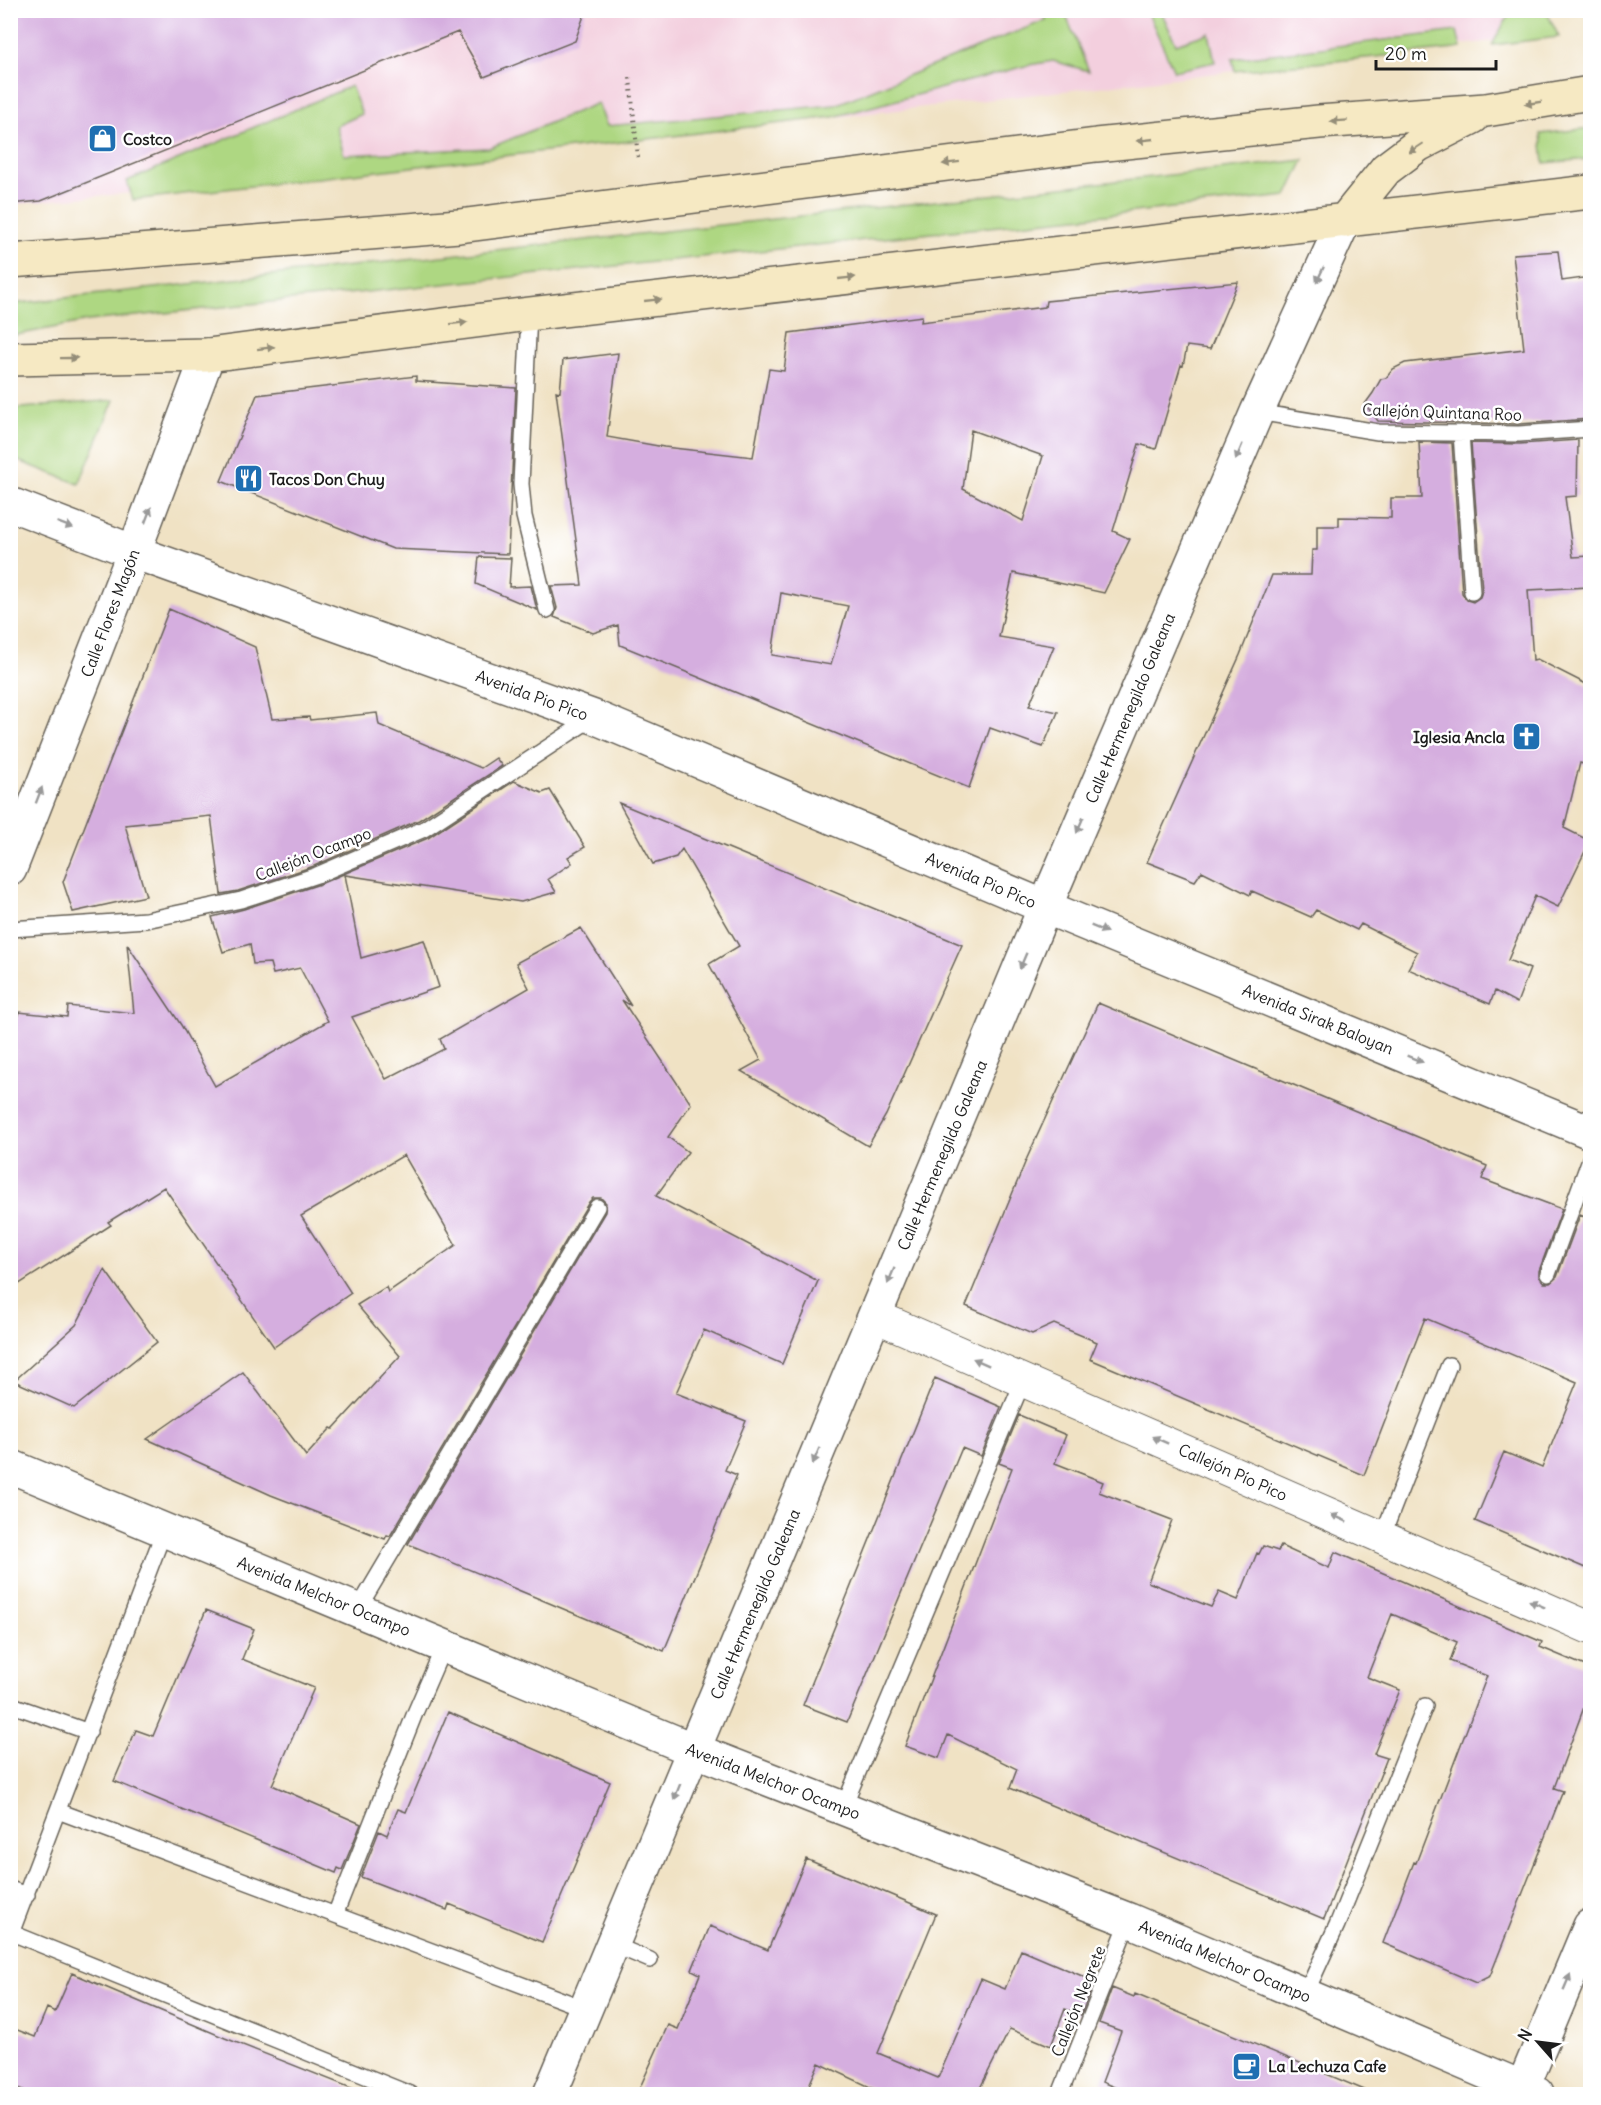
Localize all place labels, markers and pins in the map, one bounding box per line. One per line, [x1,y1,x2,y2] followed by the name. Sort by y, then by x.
[86,123,118,155] shop icon: Costco
[123,129,172,149] place label: Costco
[232,463,264,495] restaurant icon: Tacos Don Chuy
[269,469,385,490] place label: Tacos Don Chuy
[1510,721,1542,753] church icon: Iglesia Ancla
[1413,727,1505,748] place label: Iglesia Ancla
[1231,2050,1263,2082] cafe icon: La Lechuza Cafe
[1268,2056,1387,2076] place label: La Lechuza Cafe

